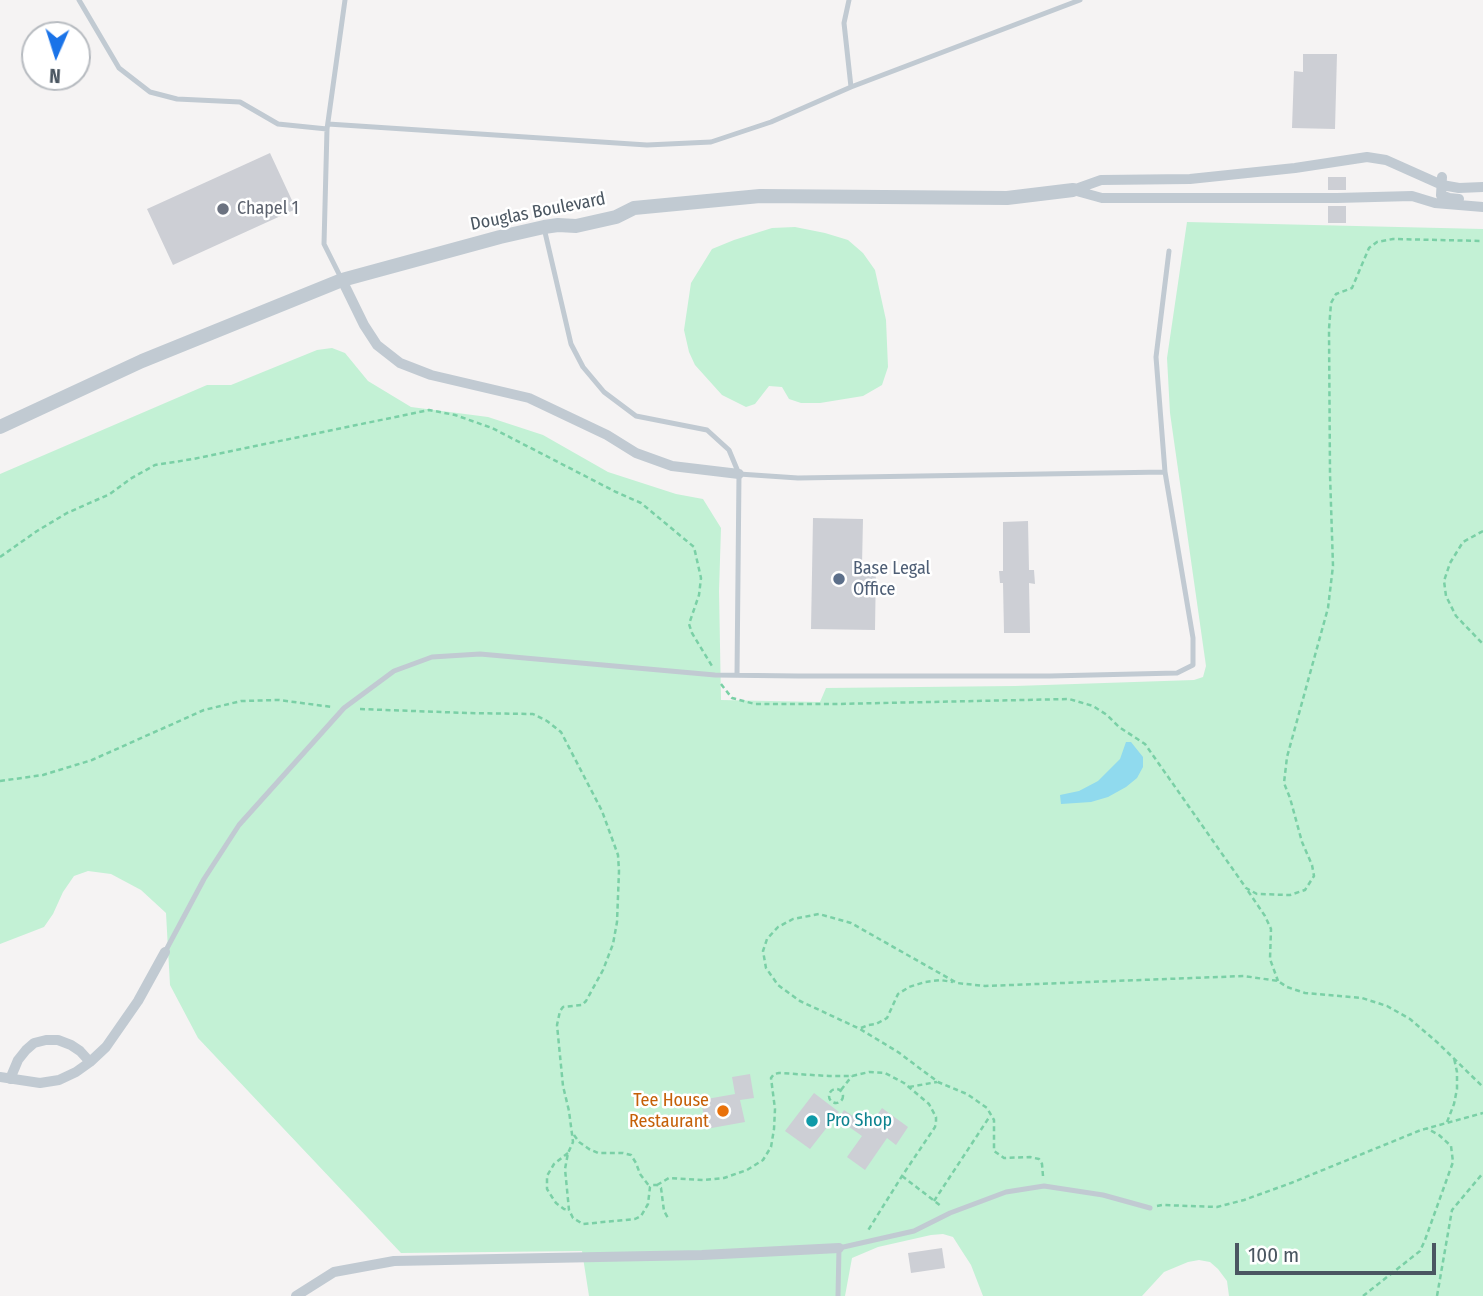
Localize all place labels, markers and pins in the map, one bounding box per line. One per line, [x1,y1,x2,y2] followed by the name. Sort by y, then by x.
[237,198,299,220] place label: Chapel 1
[215,201,231,217] marker: Chapel 1
[853,558,930,600] place label: Base Legal Office
[831,571,847,587] marker: Base Legal Office
[629,1090,709,1132] place label: Tee House Restaurant
[715,1103,731,1119] marker: Tee House Restaurant
[826,1110,892,1132] place label: Pro Shop
[804,1113,820,1129] marker: Pro Shop

